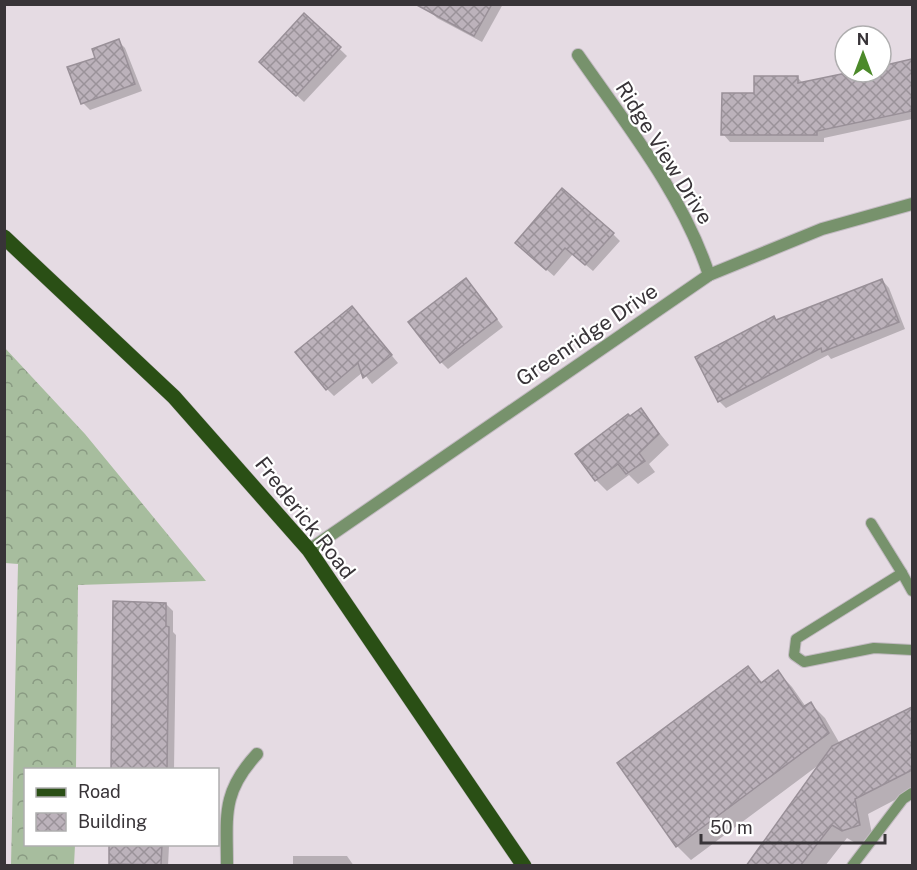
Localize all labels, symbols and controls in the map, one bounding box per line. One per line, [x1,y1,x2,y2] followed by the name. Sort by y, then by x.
[833,24,893,84] north arrow
[857,30,869,49] text: N
[610,77,718,229] street label: Ridge View Drive
[511,278,662,391] street label: Greenridge Drive
[250,452,361,584] street label: Frederick Road
[24,768,219,846] legend
[78,781,121,802] text: Road
[701,807,886,845] scale bar
[78,811,147,832] text: Building
[710,817,753,838] text: 50 m

